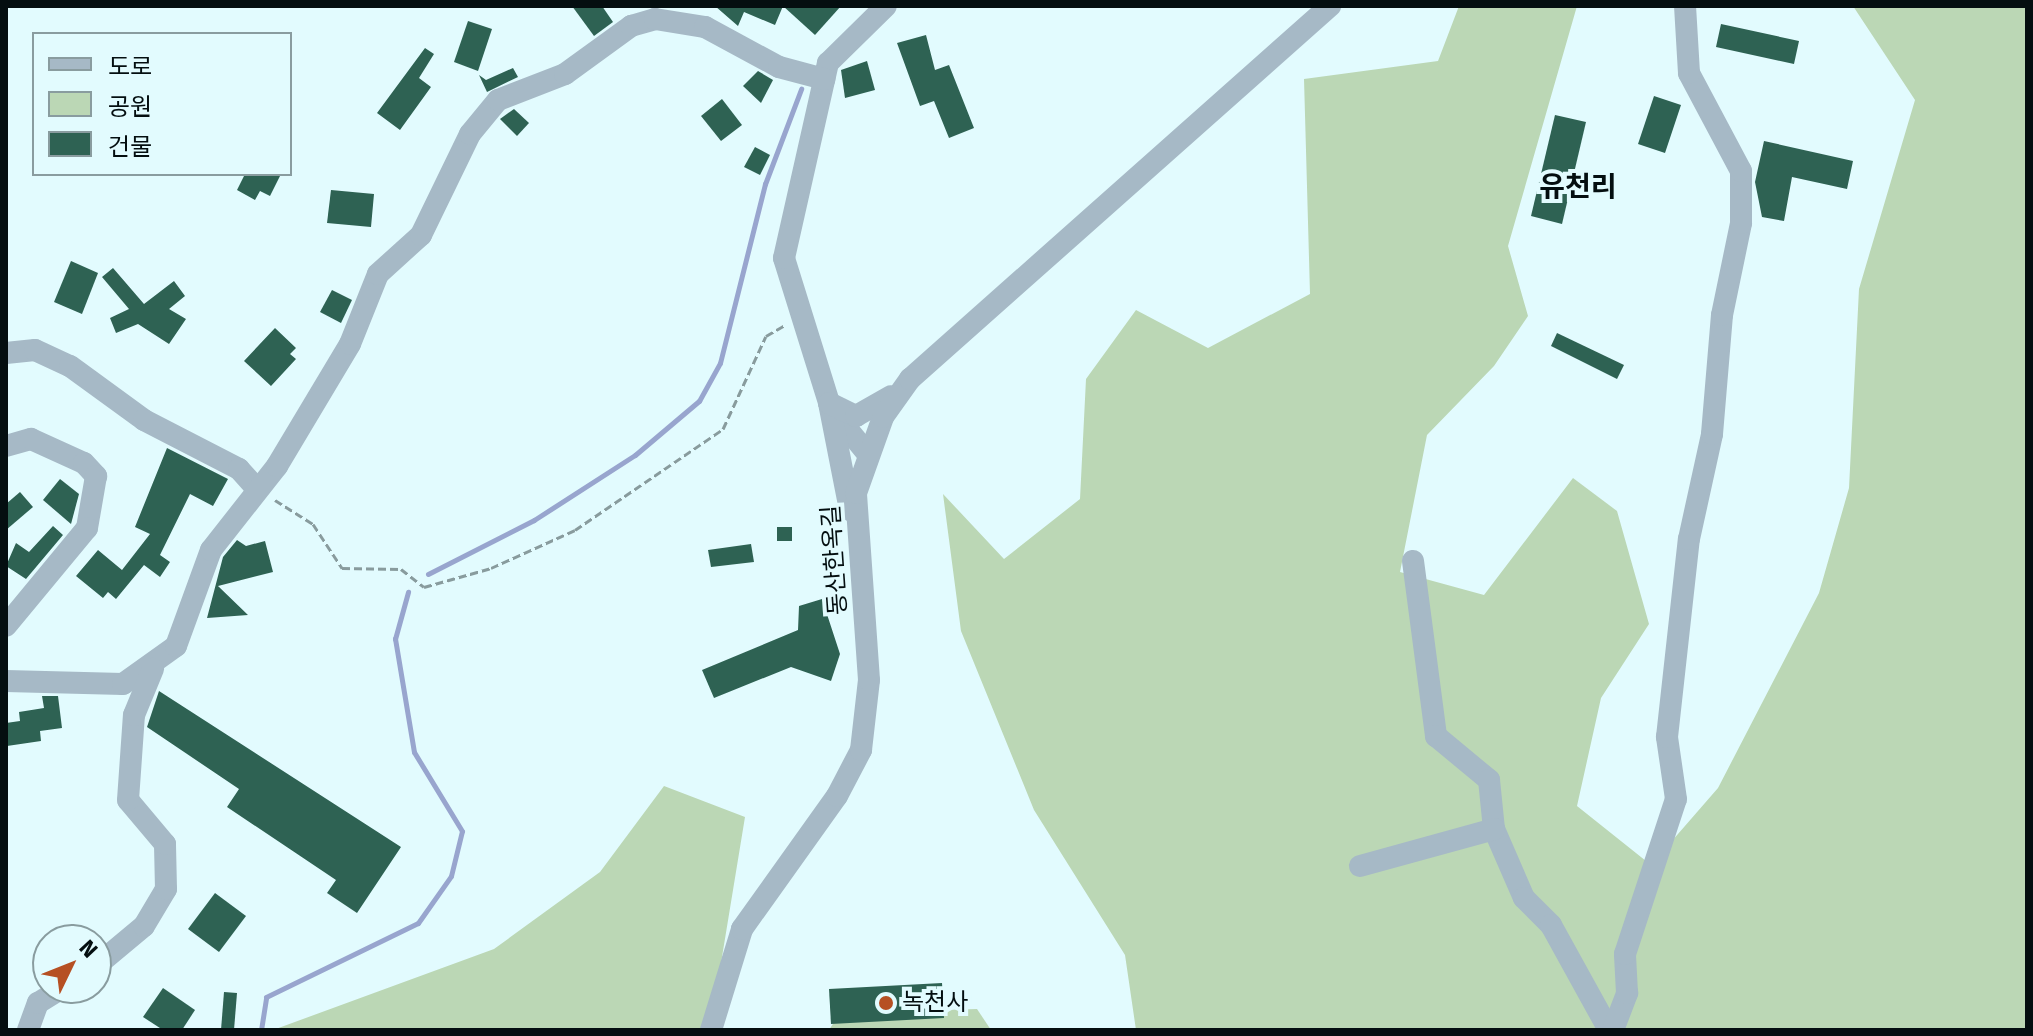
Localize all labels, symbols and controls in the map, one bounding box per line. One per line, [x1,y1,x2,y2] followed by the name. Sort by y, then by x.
[32,32,292,176] legend
[108,53,152,81] text: 도로
[108,93,152,121] text: 공원
[108,133,152,161] text: 건물
[1539,170,1617,204] district label: 유천리
[817,504,853,616] street label: 동산한옥길
[32,924,112,1004] north arrow
[74,934,103,963] text: N
[902,989,968,1017] place label: 녹천사
[877,994,895,1012] marker: 녹천사

